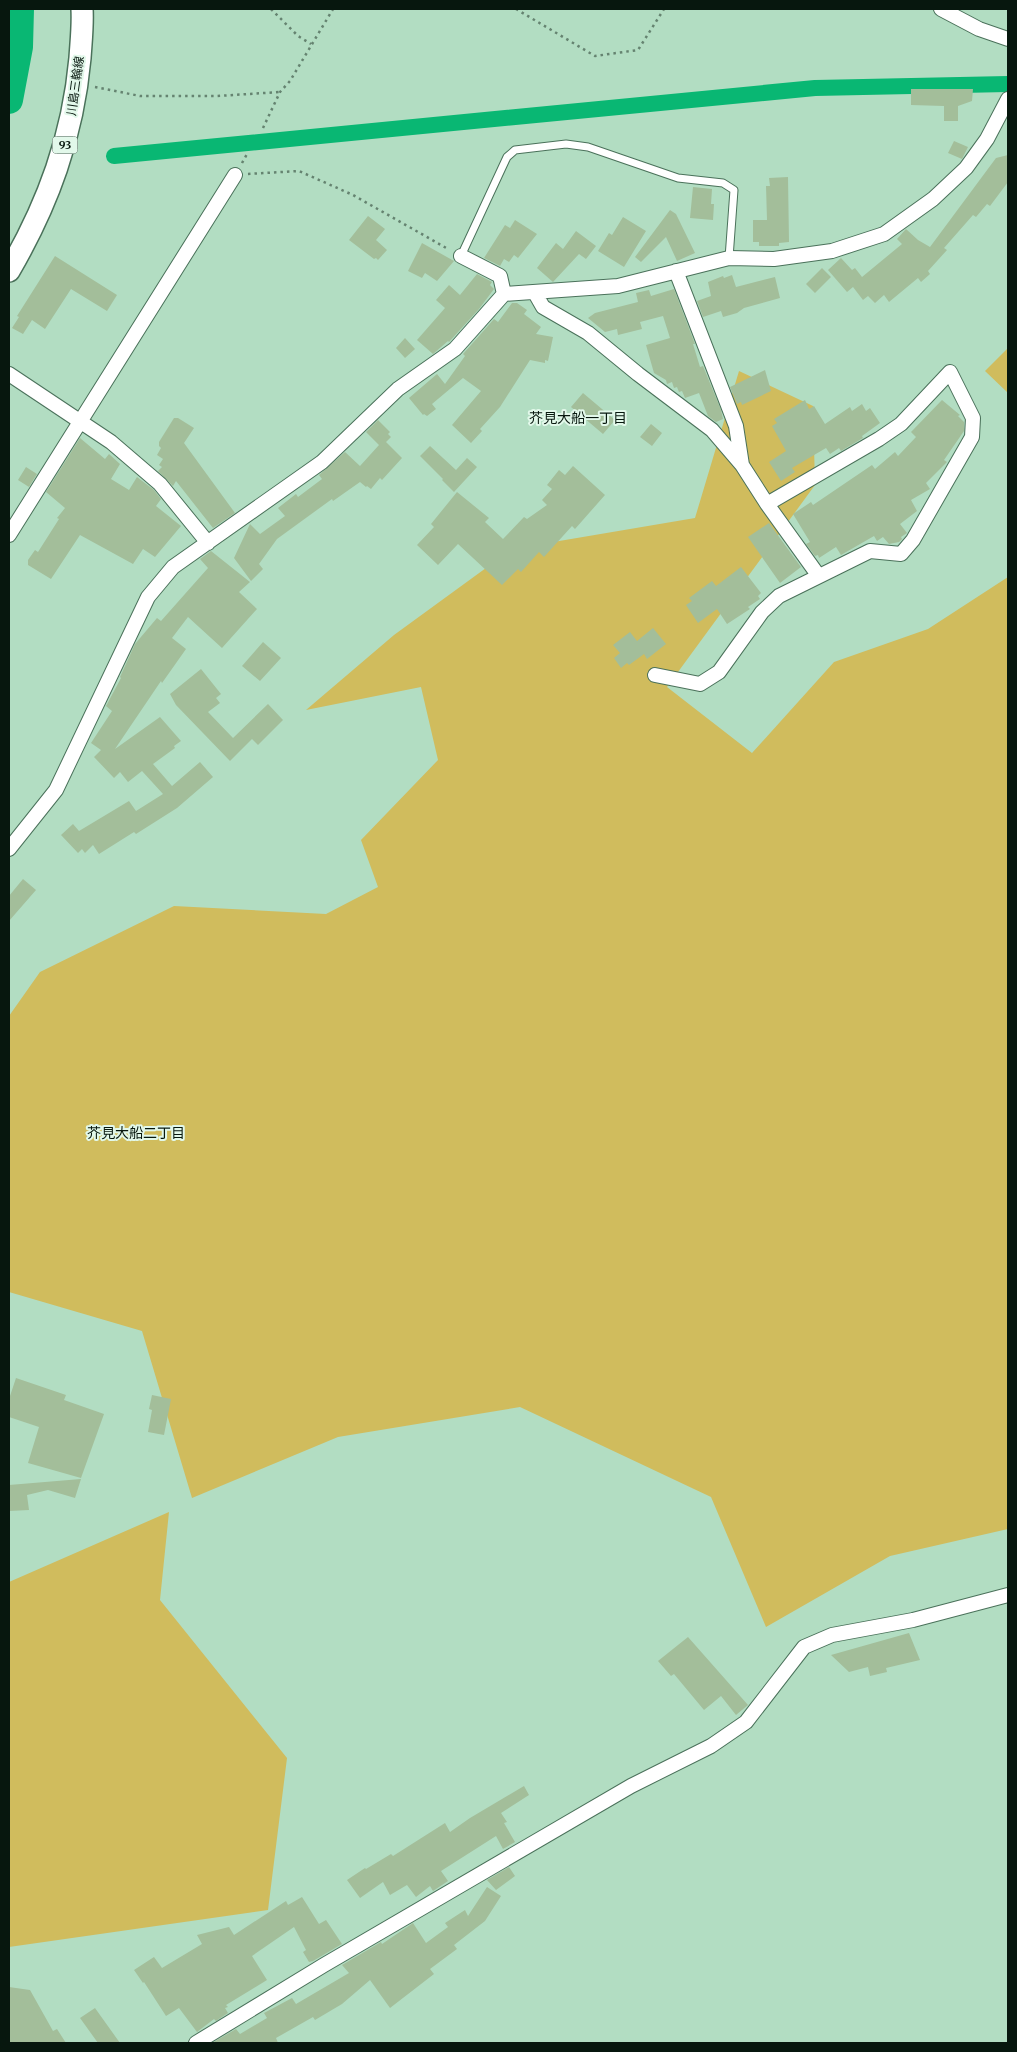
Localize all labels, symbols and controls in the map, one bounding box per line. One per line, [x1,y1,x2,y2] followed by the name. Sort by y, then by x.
[63,55,87,117] street label: 川島三輪線
[52,136,78,154] road number: 93
[529,409,627,427] district label: 芥見大船一丁目
[87,1124,185,1142] district label: 芥見大船二丁目

